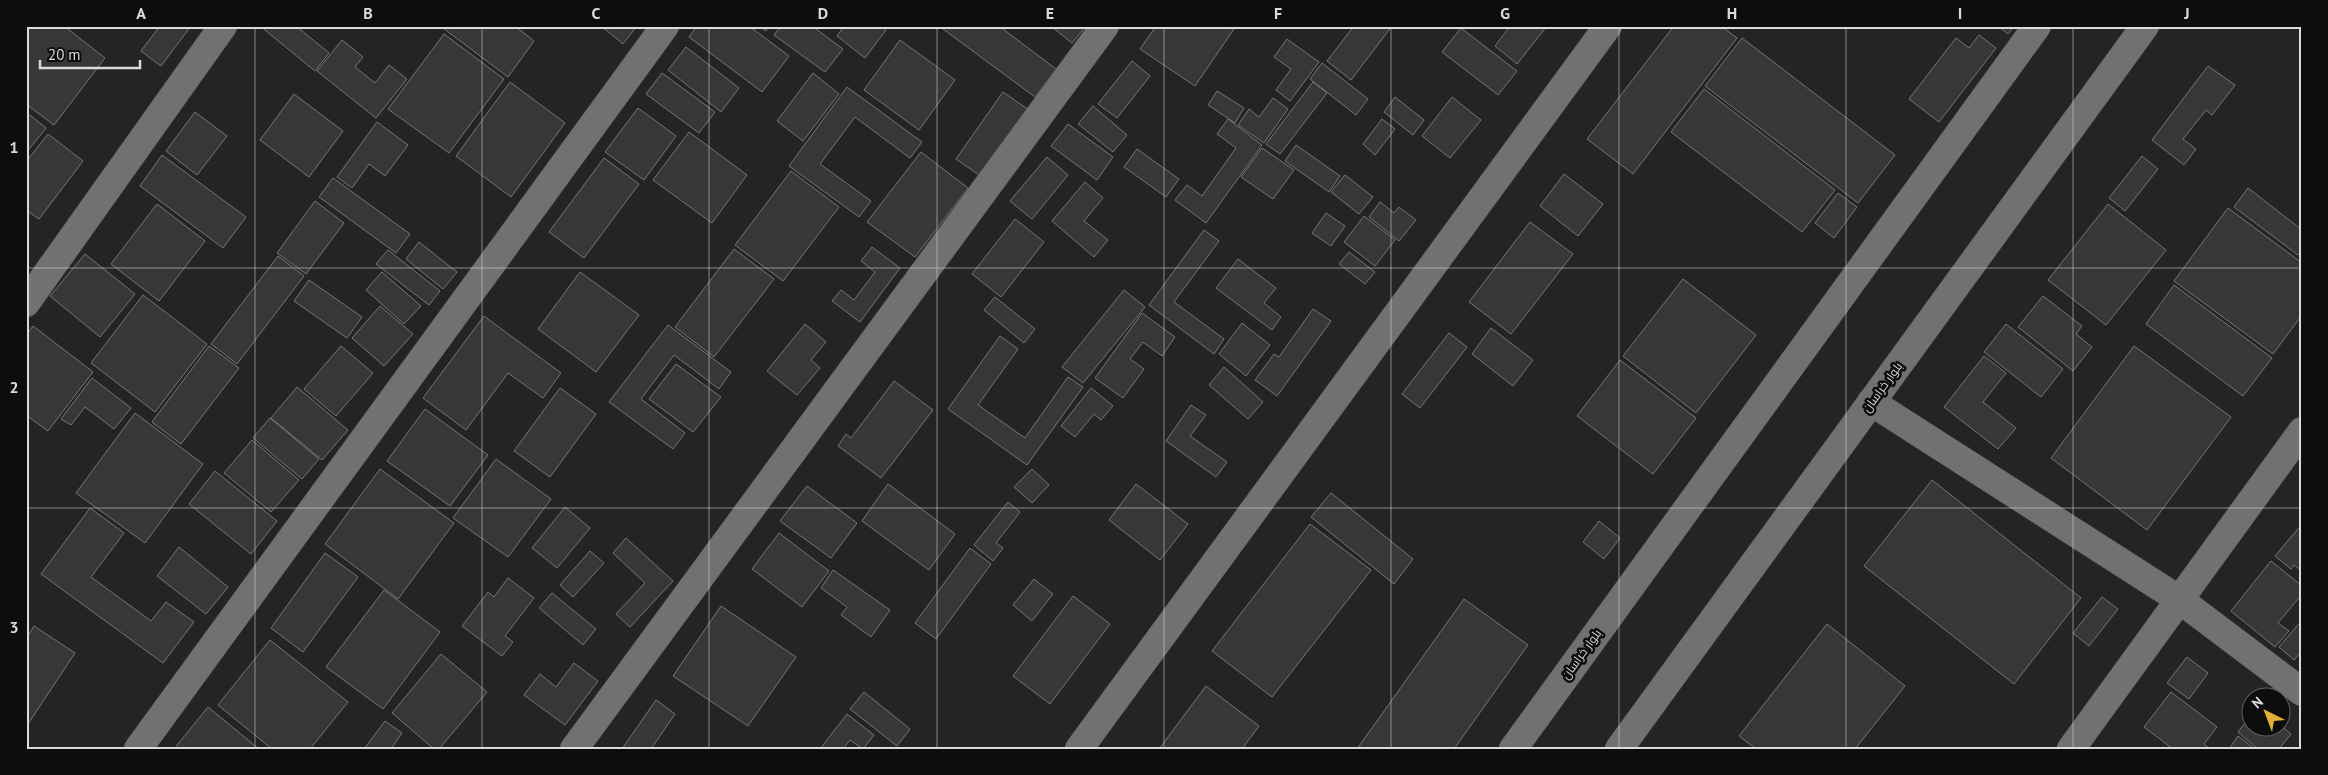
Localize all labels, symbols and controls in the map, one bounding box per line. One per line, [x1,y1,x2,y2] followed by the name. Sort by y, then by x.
[136,3,146,23] text: A
[363,3,373,23] text: B
[592,3,601,23] text: C
[818,3,828,23] text: D
[1046,3,1054,23] text: E
[1274,3,1282,23] text: F
[1500,3,1510,23] text: G
[1727,3,1737,23] text: H
[1958,3,1962,23] text: I
[2183,3,2190,23] text: J
[40,38,140,70] scale bar
[48,45,81,64] text: 20 m
[9,137,19,157] text: 1
[1859,359,1905,415] street label: بلوار خراسان
[9,377,19,397] text: 2
[9,617,19,637] text: 3
[1558,626,1604,682] street label: بلوار خراسان
[2240,688,2290,738] north arrow
[2248,693,2267,712] text: N

